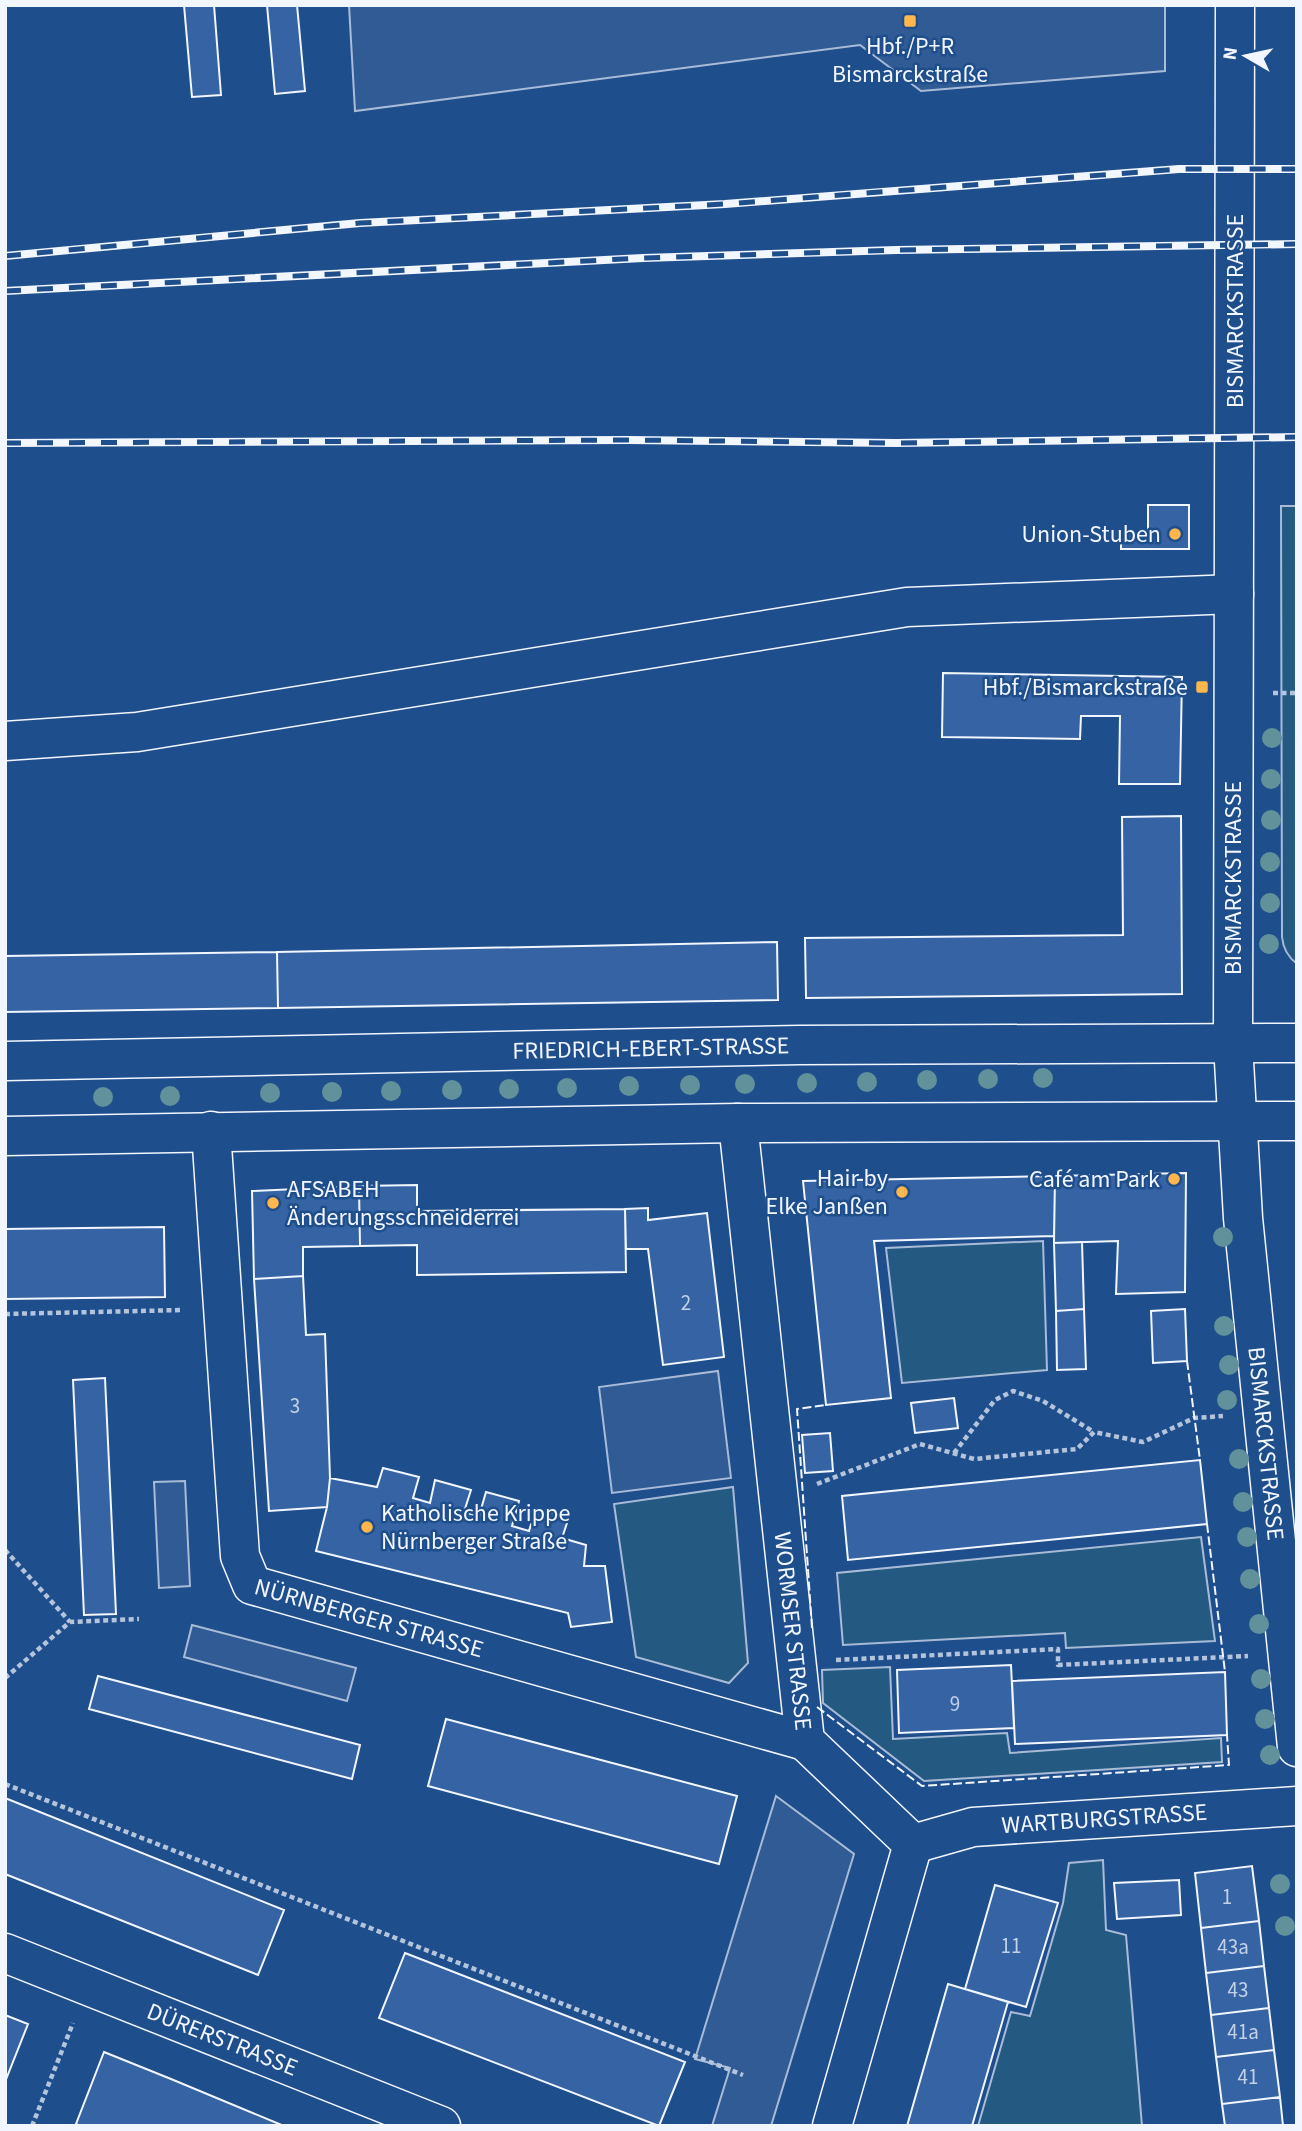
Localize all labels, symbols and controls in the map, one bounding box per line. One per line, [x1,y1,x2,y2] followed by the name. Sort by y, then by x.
[902,13,918,29] marker: Hbf./P+R Bismarckstraße
[1211,21,1281,91] north arrow
[832,29,988,92] place label: Hbf./P+R Bismarckstraße
[1216,45,1245,62] text: N
[1218,214,1253,408] street label: BISMARCKSTRASSE
[1022,517,1161,552] place label: Union-Stuben
[1167,526,1183,542] marker: Union-Stuben
[983,670,1188,705] place label: Hbf./Bismarckstraße
[1194,679,1210,695] marker: Hbf./Bismarckstraße
[1216,781,1251,975] street label: BISMARCKSTRASSE
[512,1028,790,1069] street label: FRIEDRICH-EBERT-STRASSE
[766,1161,888,1224] place label: Hair by Elke Janßen
[1029,1162,1160,1197] place label: Café am Park
[1166,1171,1182,1187] marker: Café am Park
[287,1172,520,1235] place label: AFSABEH Änderungsschneiderrei
[894,1184,910,1200] marker: Hair by Elke Janßen
[265,1195,281,1211] marker: AFSABEH Änderungsschneiderrei
[681,1288,691,1318] house number: 2
[1238,1345,1293,1542] street label: BISMARCKSTRASSE
[290,1391,300,1421] house number: 3
[381,1496,570,1559] place label: Katholische Krippe Nürnberger Straße
[359,1519,375,1535] marker: Katholische Krippe Nürnberger Straße
[764,1530,821,1732] street label: WORMSER STRASSE
[250,1570,487,1667] street label: NÜRNBERGER STRASSE
[950,1689,960,1719] house number: 9
[1000,1795,1208,1843] street label: WARTBURGSTRASSE
[1222,1882,1232,1912] house number: 1
[1001,1931,1021,1961] house number: 11
[1217,1932,1249,1962] house number: 43a
[1228,1975,1248,2005] house number: 43
[142,1994,303,2085] street label: DÜRERSTRASSE
[1227,2017,1259,2047] house number: 41a
[1238,2062,1258,2092] house number: 41

